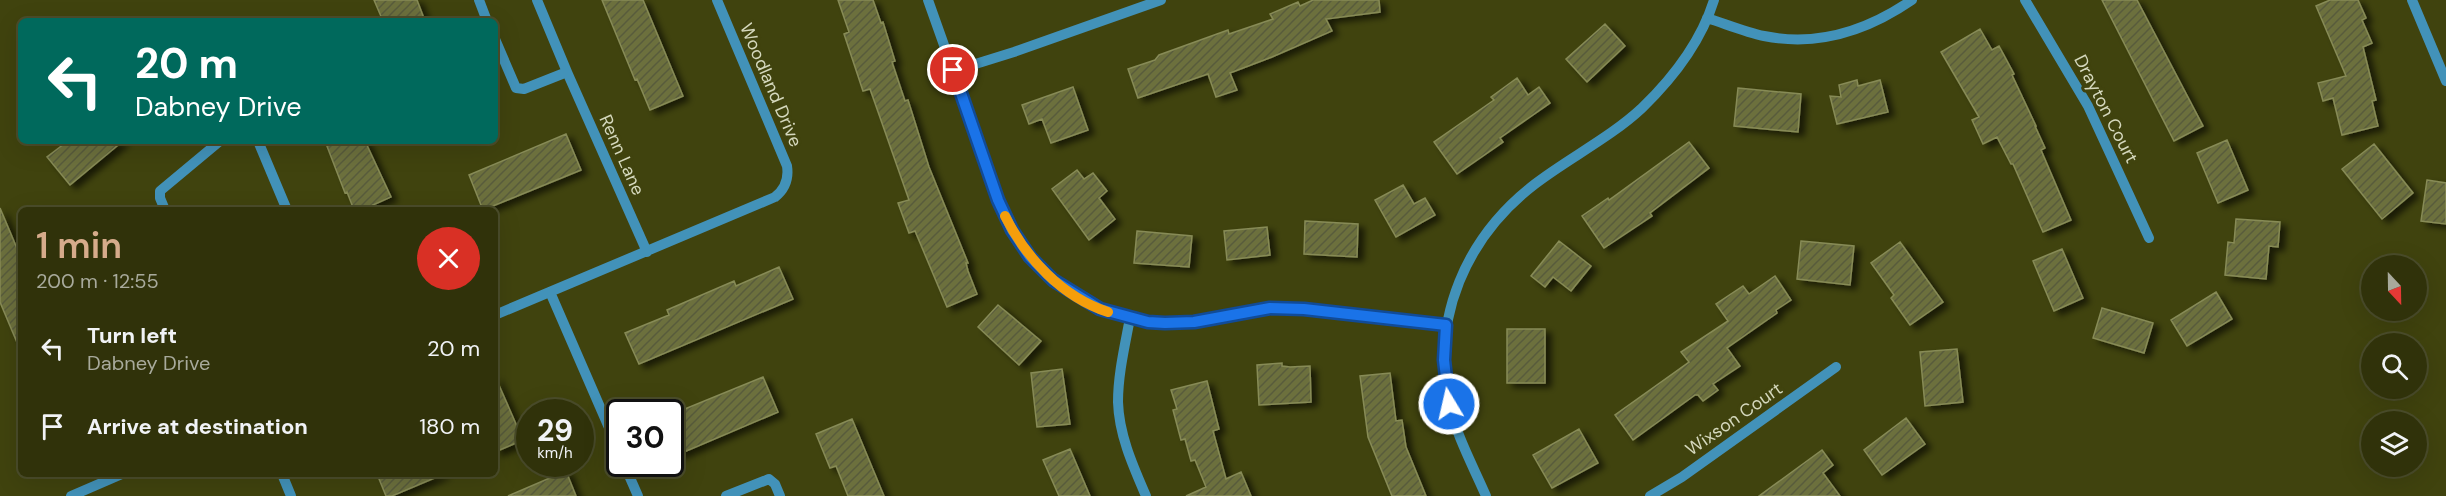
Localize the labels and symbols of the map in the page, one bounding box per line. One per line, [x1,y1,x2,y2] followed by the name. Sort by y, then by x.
[734,20,808,150] street label: Woodland Drive
[927,44,978,95] pin
[2068,51,2144,167] street label: Drayton Court
[594,111,650,199] street label: Renn Lane
[2361,255,2427,321] north arrow
[1417,372,1481,436] position arrow
[1681,377,1787,461] street label: Wixson Court
[606,399,684,477] speed limit sign: 30

